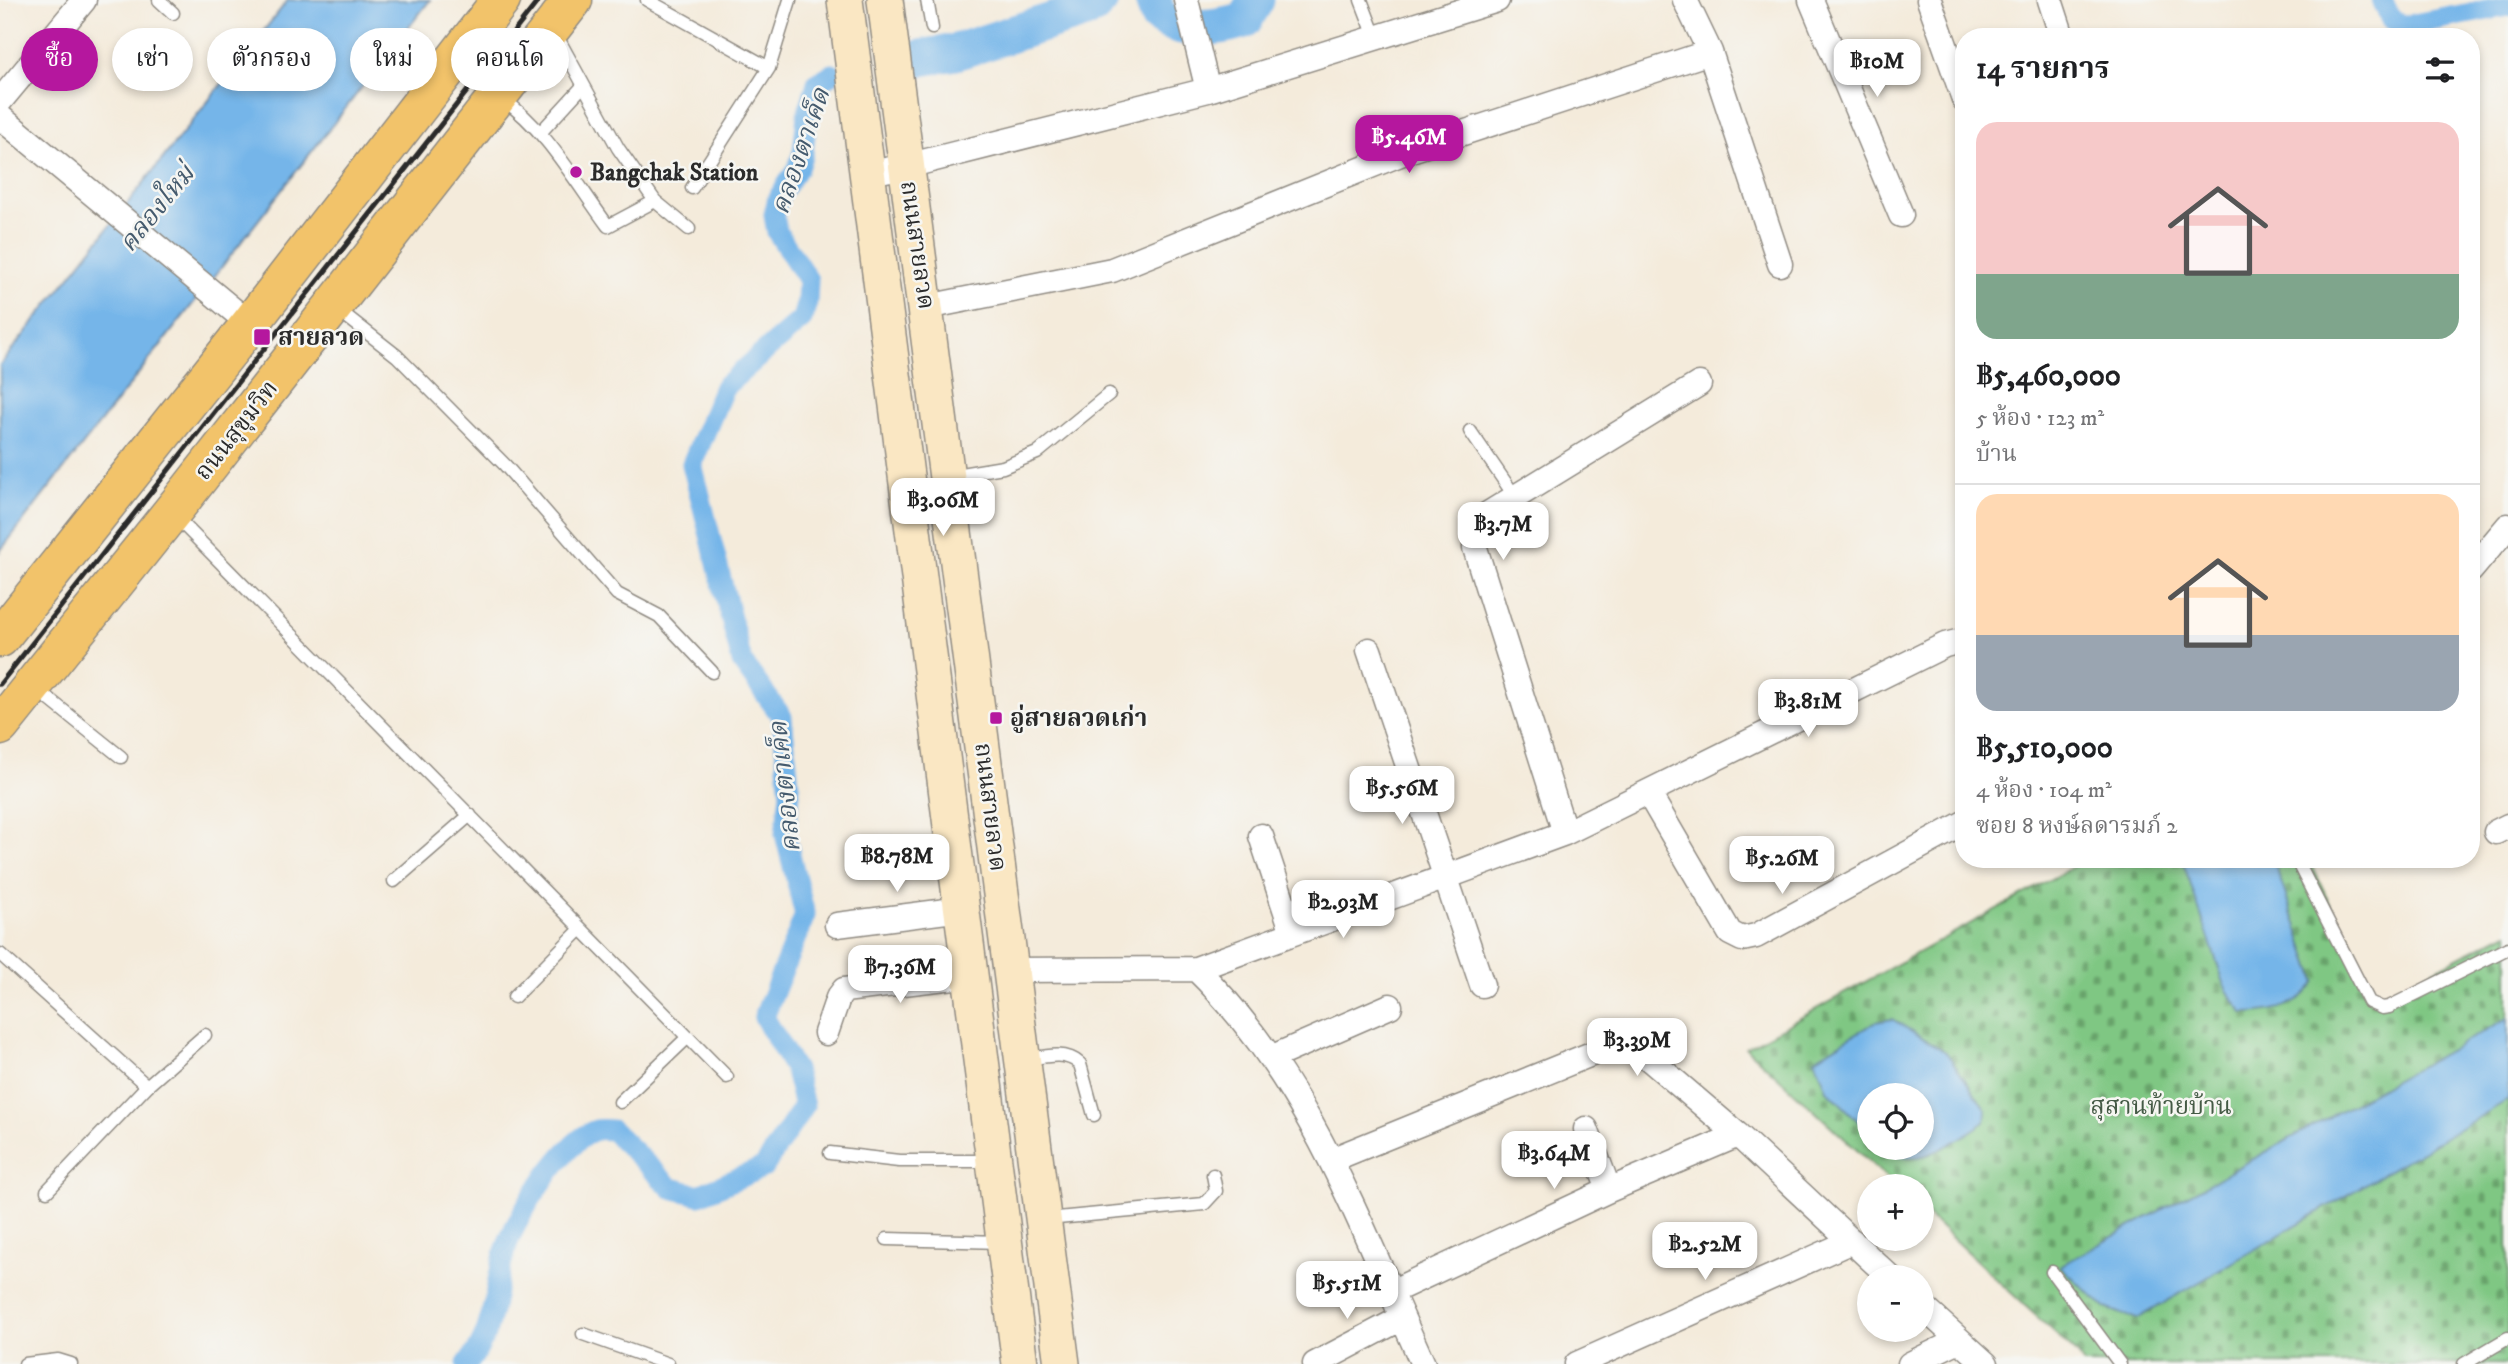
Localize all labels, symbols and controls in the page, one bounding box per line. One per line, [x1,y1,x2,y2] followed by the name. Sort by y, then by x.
[21,28,98,91] chip: ซื้อ
[112,28,193,91] chip: เช่า
[207,28,336,91] chip: ตัวกรอง
[350,28,437,91] chip: ใหม่
[451,28,569,91] chip: คอนโด
[1836,40,1918,99] pin: ฿10M
[1850,47,1904,76] text: ฿10M
[1976,51,2110,88] text: 14 รายการ
[2421,51,2459,89] icon: filters
[764,83,839,219] water label: คลองตาเค็ด
[1352,116,1466,175] pin: ฿5.46M
[1371,123,1447,152] text: ฿5.46M
[110,154,205,259] water label: คลองใหม่
[590,158,759,188] place label: Bangchak Station
[568,164,584,180] marker: Bangchak Station
[2155,168,2281,294] icon: home
[893,179,941,311] street label: ถนนสายลวด
[278,323,364,353] place label: สายลวด
[252,327,272,347] marker: สายลวด
[1976,358,2121,395] text: ฿5,460,000
[189,375,285,486] street label: ถนนสุขุมวิท
[1976,404,2104,433] text: 5 ห้อง · 123 m²
[1976,440,2017,469] text: บ้าน
[886,478,1000,538] pin: ฿3.06M
[907,486,979,515] text: ฿3.06M
[1454,503,1552,562] pin: ฿3.7M
[1474,510,1532,539] text: ฿3.7M
[2155,540,2281,666] icon: home
[1751,680,1865,739] pin: ฿3.81M
[1774,687,1842,716] text: ฿3.81M
[1010,704,1147,734] place label: อู่สายลวดเก่า
[988,710,1004,726] marker: อู่สายลวดเก่า
[762,718,809,854] water label: คลองตาเค็ด
[1976,730,2113,767] text: ฿5,510,000
[967,741,1013,873] street label: ถนนสายลวด
[1345,766,1459,826] pin: ฿5.56M
[1365,774,1439,803] text: ฿5.56M
[1976,776,2112,805] text: 4 ห้อง · 104 m²
[1976,812,2178,841] text: ซอย 8 หงษ์ลดารมภ์ 2
[840,834,954,894] pin: ฿8.78M
[1725,836,1839,896] pin: ฿5.26M
[860,842,934,871] text: ฿8.78M
[1745,844,1819,873] text: ฿5.26M
[1286,880,1400,940] pin: ฿2.93M
[1307,888,1379,917] text: ฿2.93M
[843,946,957,1005] pin: ฿7.36M
[864,953,936,982] text: ฿7.36M
[1580,1018,1694,1078] pin: ฿3.39M
[1603,1026,1671,1055] text: ฿3.39M
[1857,1083,1934,1342] map controls
[1857,1083,1934,1160] button: locate
[2090,1092,2232,1122] park label: สุสานท้ายบ้าน
[1497,1132,1611,1191] pin: ฿3.64M
[1517,1139,1591,1168] text: ฿3.64M
[1857,1174,1934,1251] button: +
[1648,1222,1762,1282] pin: ฿2.52M
[1668,1230,1742,1259] text: ฿2.52M
[1290,1262,1404,1321] pin: ฿5.51M
[1857,1265,1934,1342] button: −
[1312,1269,1382,1298] text: ฿5.51M

